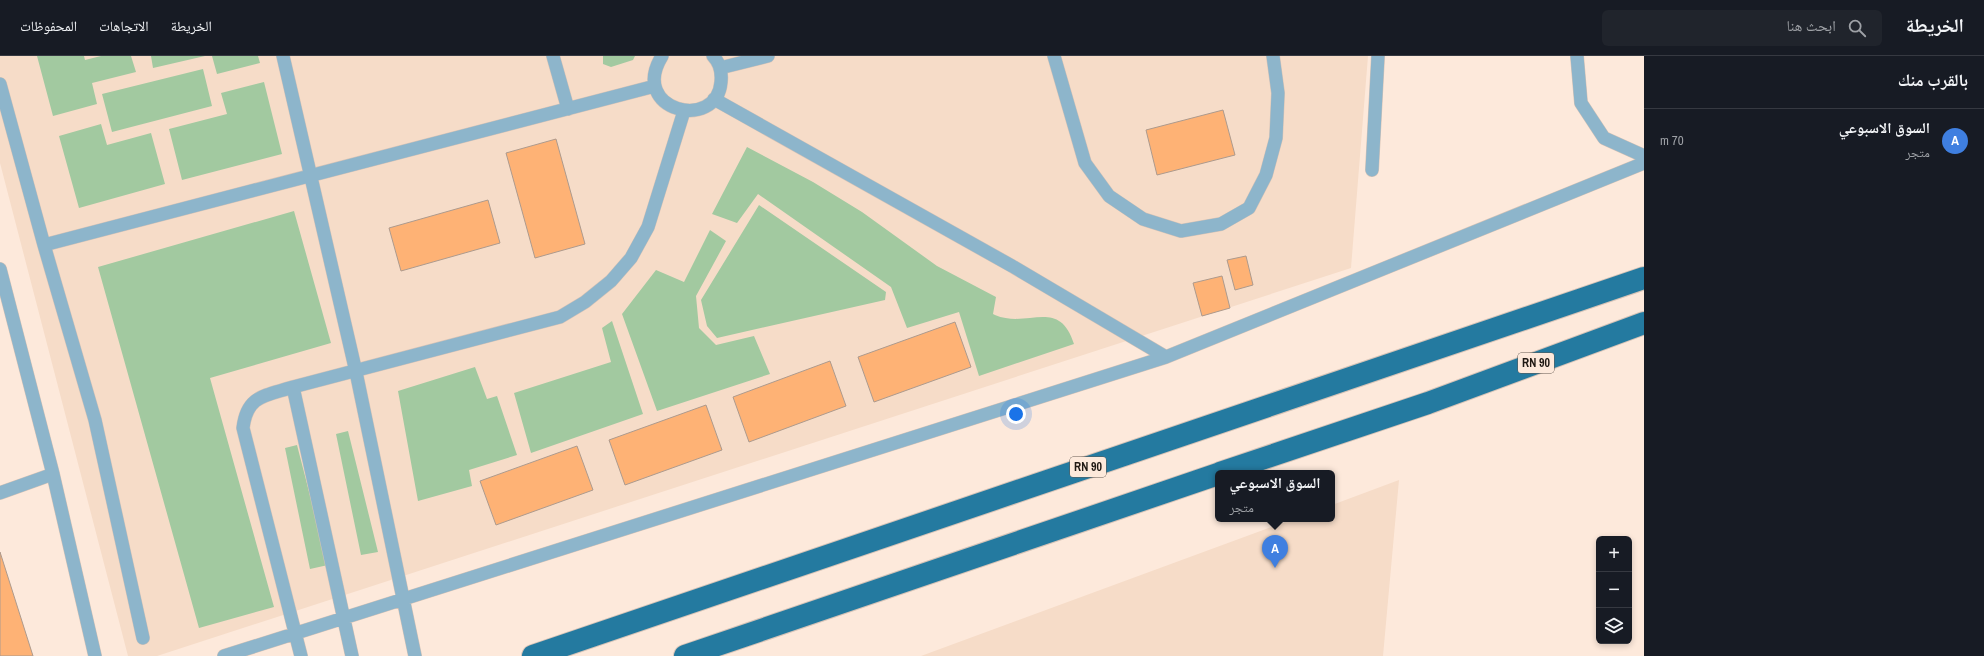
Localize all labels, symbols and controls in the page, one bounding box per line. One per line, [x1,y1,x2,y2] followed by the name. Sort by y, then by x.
[1602,10,1882,46] search box
[1906,12,1964,38] text: الخريطة
[1787,15,1836,36] text: ابحث هنا
[20,17,77,35] text: المحفوظات
[99,17,149,35] text: الاتجاهات
[171,17,212,35] text: الخريطة
[1846,17,1868,39] icon: search
[1898,68,1968,91] text: بالقرب منك
[1839,117,1930,138] text: السوق الاسبوعي
[1660,132,1684,149] text: 70 m
[1951,132,1959,149] text: A
[1905,144,1930,161] text: متجر
[1518,353,1554,373] road number: RN 90
[1006,404,1026,424] your location
[1070,457,1106,477] road number: RN 90
[1215,470,1335,522] popup
[1229,472,1321,493] text: السوق الاسبوعي
[1229,499,1254,516] text: متجر
[1262,535,1288,568] pin: A
[1596,536,1632,644] map controls
[1596,536,1632,572] button: +
[1596,572,1632,608] button: −
[1596,608,1632,644] button: layers

